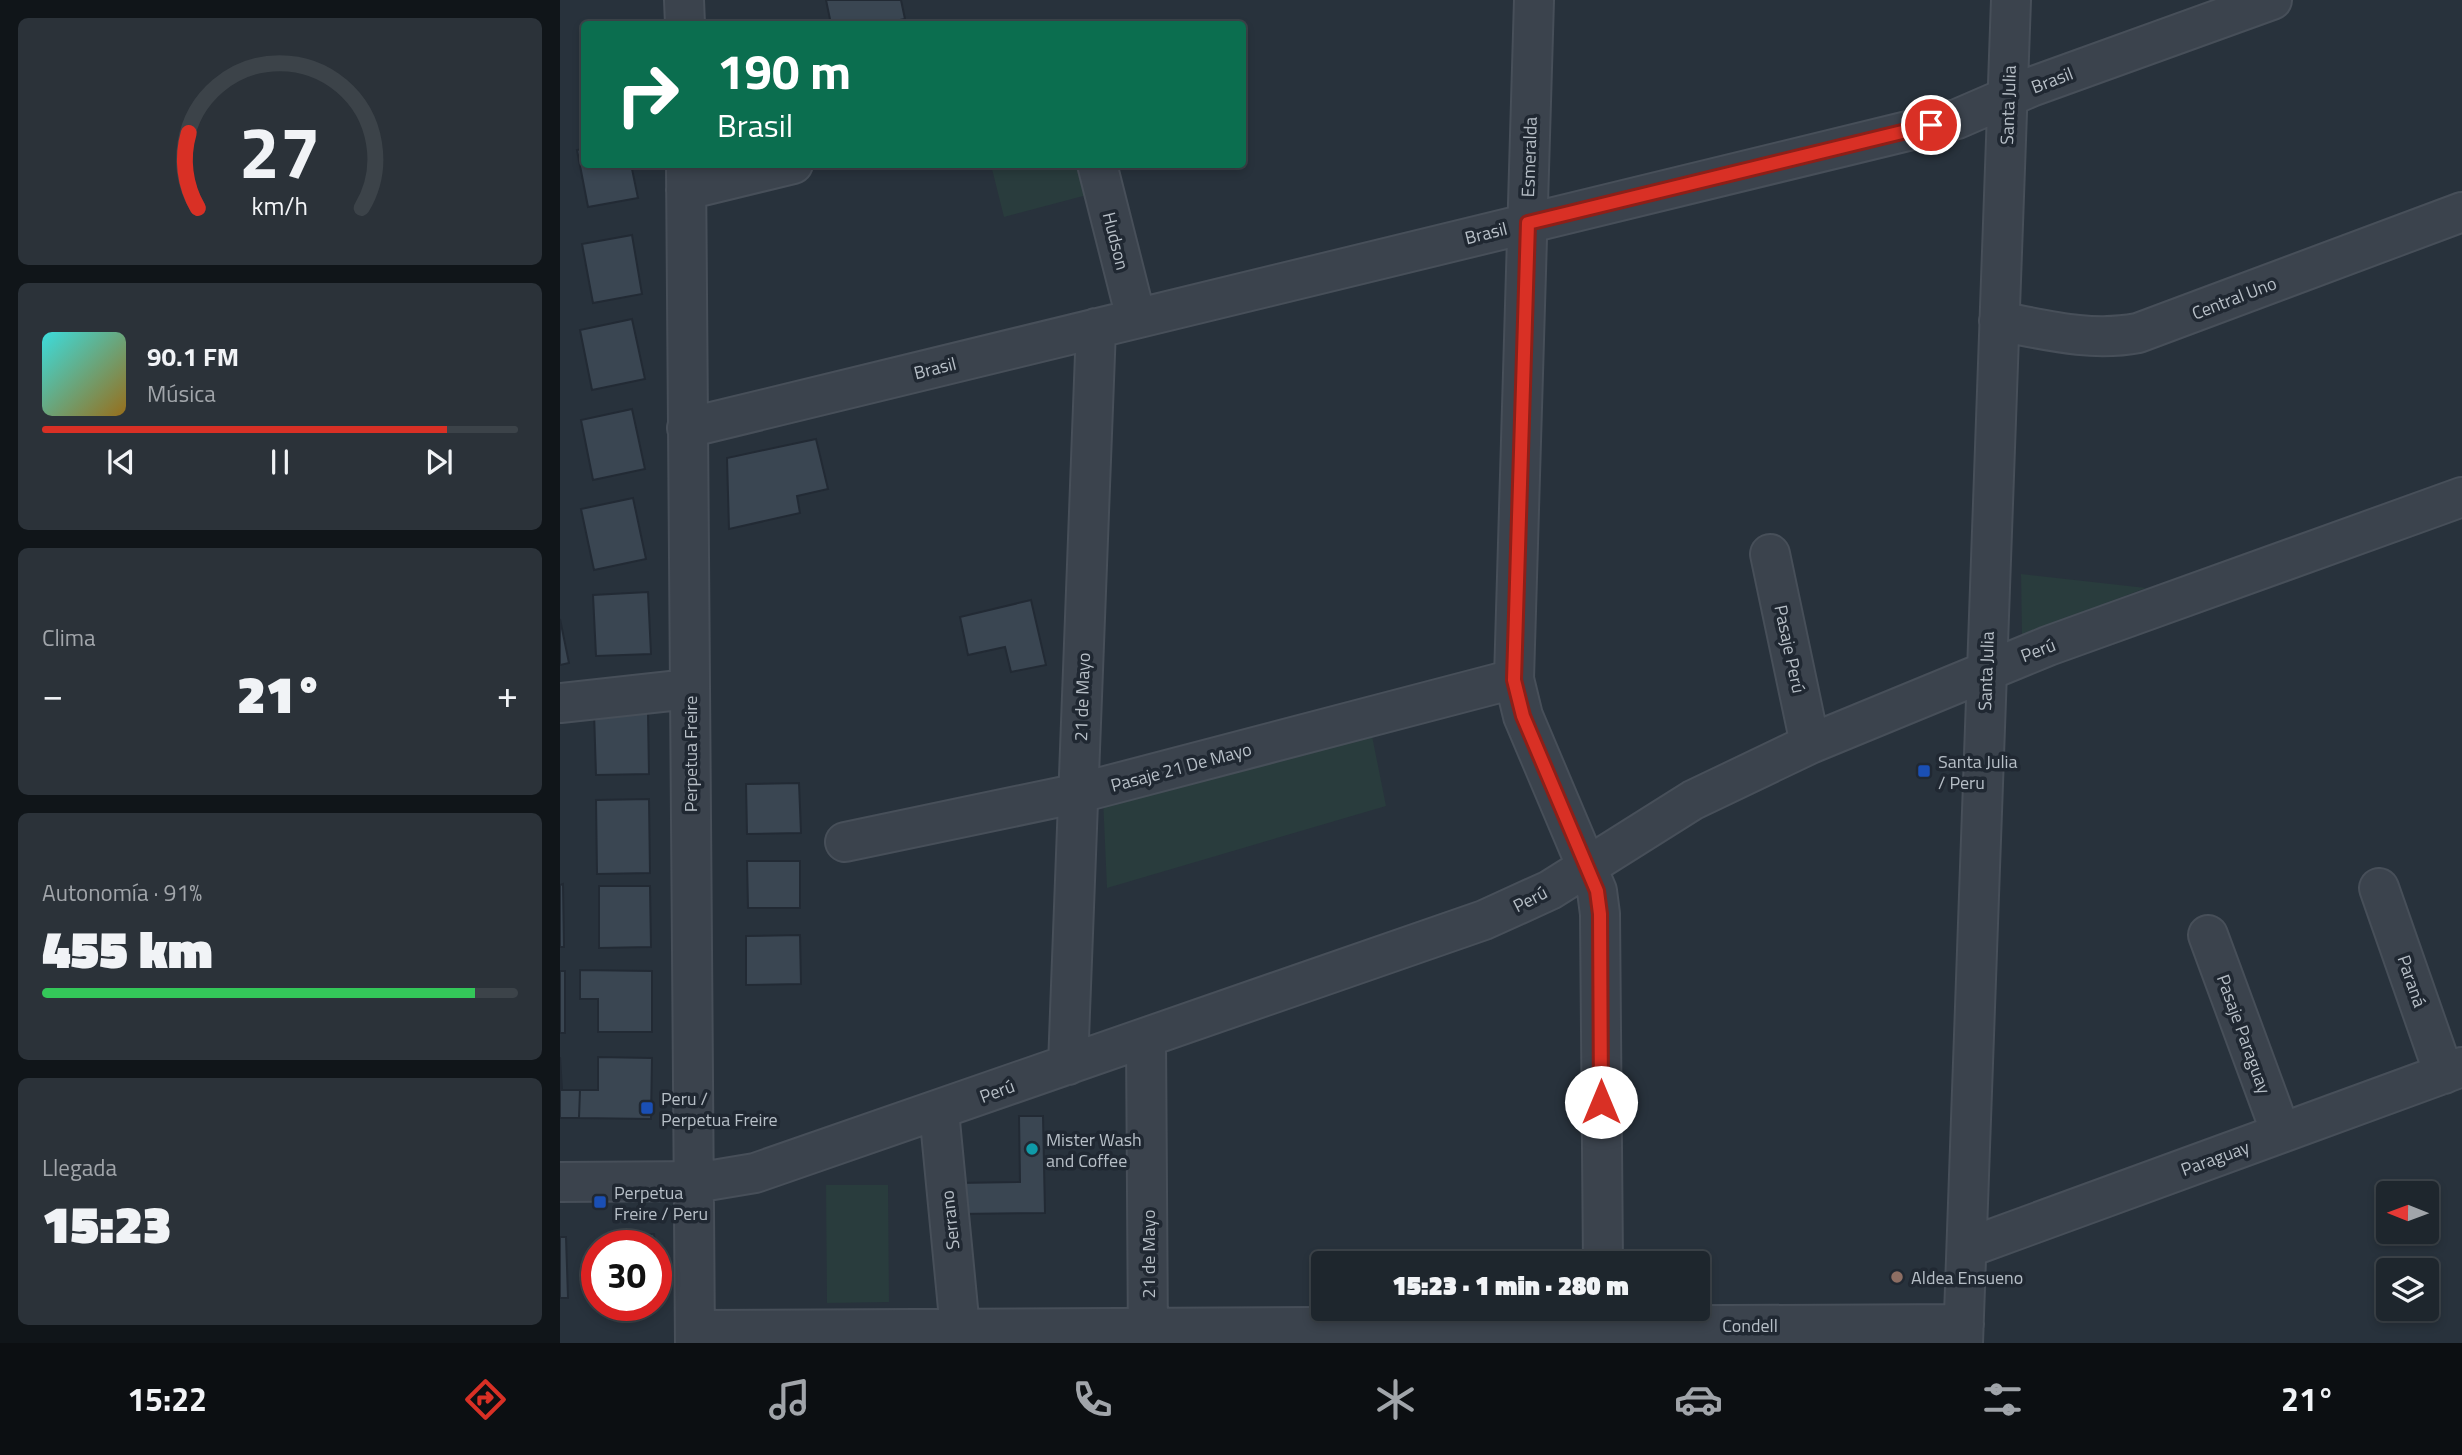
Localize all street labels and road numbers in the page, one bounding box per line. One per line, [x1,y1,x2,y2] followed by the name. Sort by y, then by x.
[2027,60,2077,100] street label: Brasil
[1993,65,2023,145] street label: Santa Julia
[1514,116,1544,198] street label: Esmeralda
[1096,209,1136,273] street label: Hudson
[1462,215,1510,251] street label: Brasil
[2188,269,2280,327] street label: Central Uno
[911,350,959,386] street label: Brasil
[1767,602,1813,696] street label: Pasaje Perú
[1971,631,2001,711] street label: Santa Julia
[2017,631,2059,669] street label: Perú
[1067,652,1097,742] street label: 21 de Mayo
[677,696,704,812] street label: Perpetua Freire
[1108,735,1254,799] street label: Pasaje 21 De Mayo
[1508,879,1552,919] street label: Perú
[2391,951,2433,1011] street label: Paraná
[2210,971,2278,1098] street label: Pasaje Paraguay
[976,1072,1018,1110] street label: Perú
[2177,1133,2253,1183] street label: Paraguay
[933,1189,967,1251] street label: Serrano
[1135,1210,1162,1298] street label: 21 de Mayo
[1722,1312,1778,1339] street label: Condell

